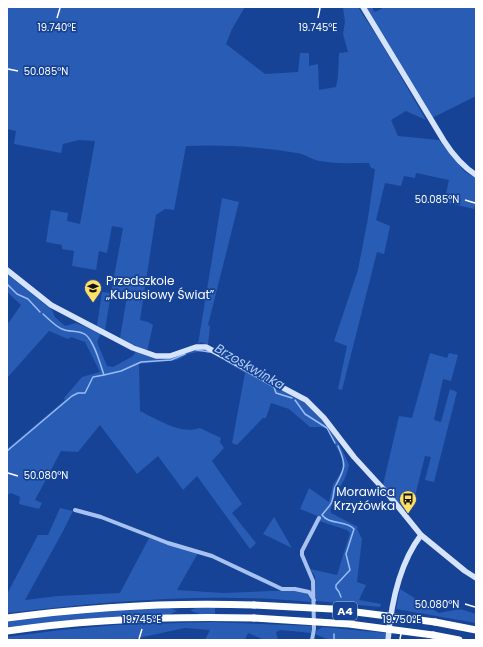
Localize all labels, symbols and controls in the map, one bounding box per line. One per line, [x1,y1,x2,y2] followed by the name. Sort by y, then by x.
[38,20,76,35] text: 19.740°E
[299,20,337,35] text: 19.745°E
[24,64,68,79] text: 50.085°N
[415,192,459,207] text: 50.085°N
[105,272,215,303] place label: Przedszkole „Kubusiowy Świat”
[83,278,103,303] school or university icon: Przedszkole „Kubusiowy Świat”
[211,339,289,394] water label: Brzoskwinka
[24,468,68,483] text: 50.080°N
[334,483,395,514] place label: Morawica Krzyżówka
[398,489,418,514] bus stop icon: Morawica Krzyżówka
[415,597,459,612] text: 50.080°N
[333,602,357,620] road number: A4
[123,612,161,627] text: 19.745°E
[383,612,421,627] text: 19.750°E

